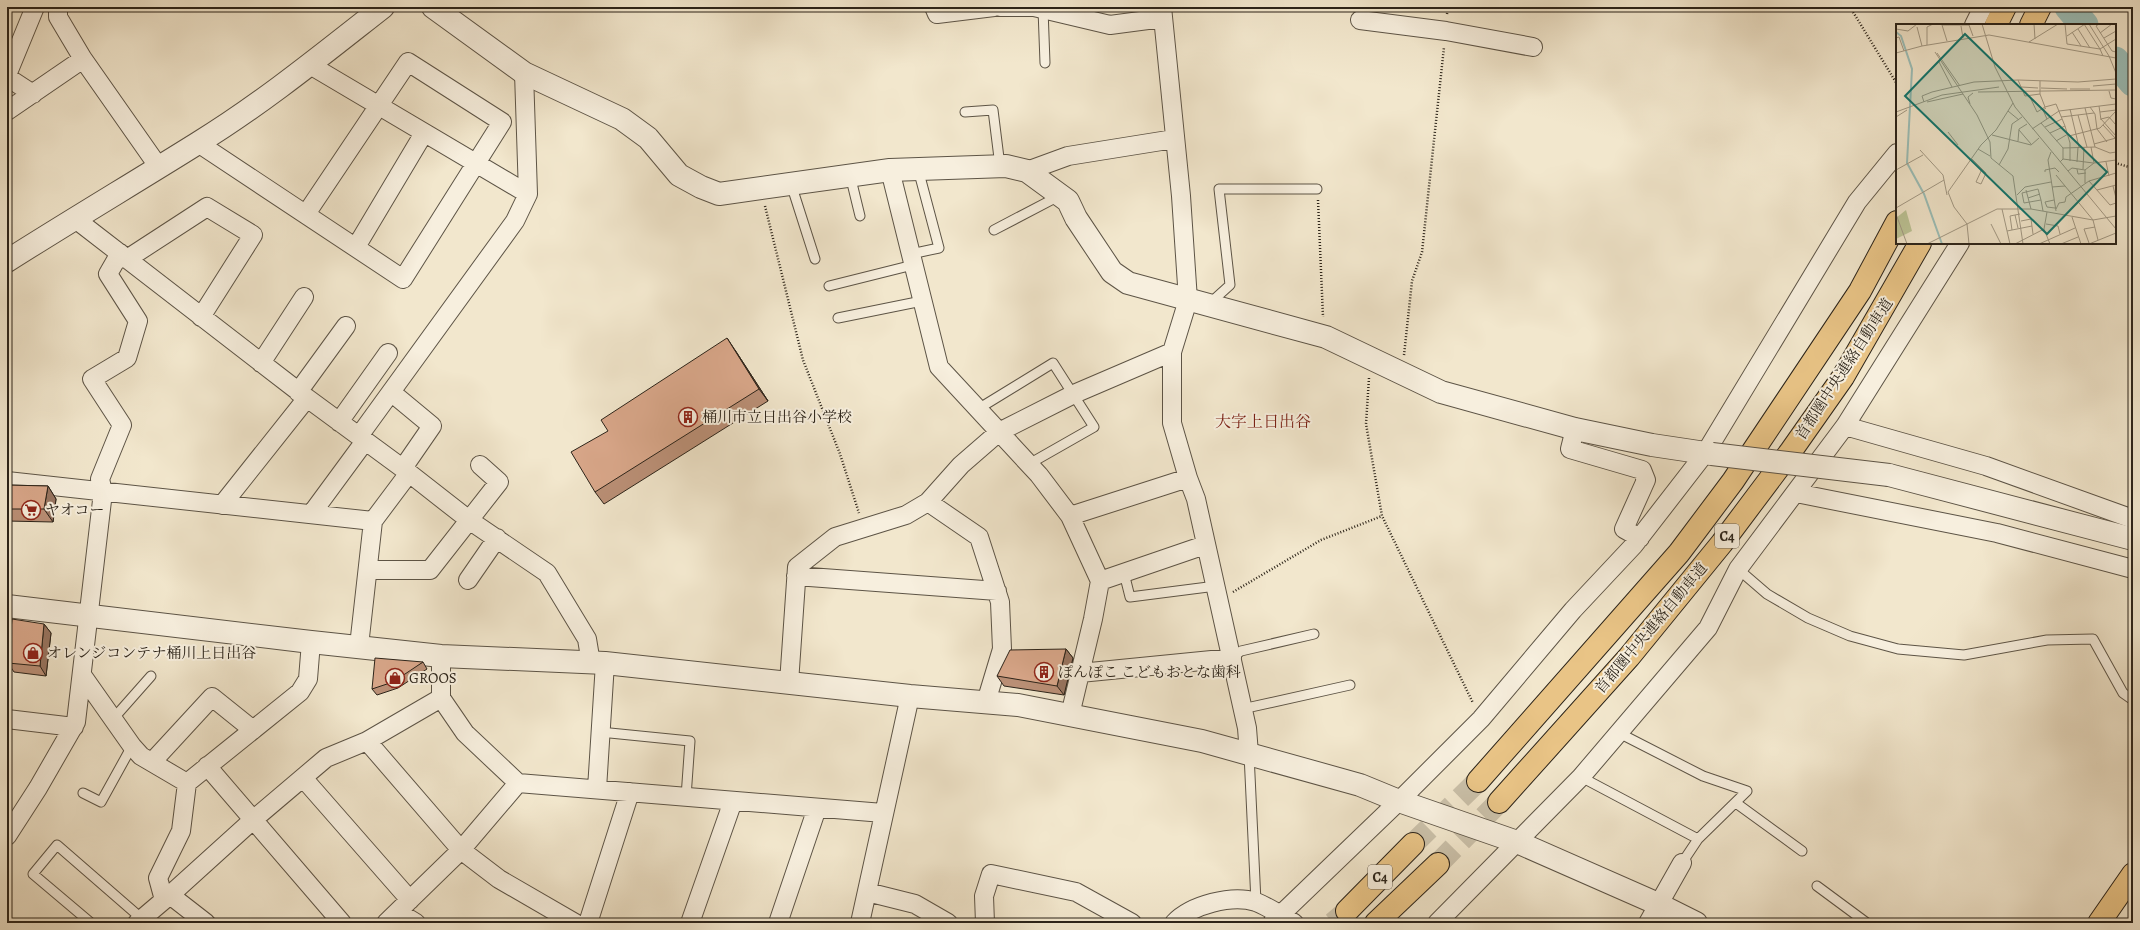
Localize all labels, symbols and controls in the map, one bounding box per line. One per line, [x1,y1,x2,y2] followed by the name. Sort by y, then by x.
[1896,24,2116,244] inset map
[1791,294,1897,444] street label: 首都圏中央連絡自動車道
[677,406,699,428] building icon: 桶川市立日出谷小学校
[702,407,852,427] place label: 桶川市立日出谷小学校
[1215,411,1311,433] district label: 大字上日出谷
[20,499,42,521] supermarket icon: ヤオコー
[45,500,104,520] place label: ヤオコー
[1715,524,1739,548] road number: C4
[1590,558,1712,698] street label: 首都圏中央連絡自動車道
[22,642,44,664] shop icon: オレンジコンテナ桶川上日出谷
[47,643,256,663] place label: オレンジコンテナ桶川上日出谷
[1033,661,1055,683] building icon: ぽんぽこ こどもおとな歯科
[1058,662,1241,682] place label: ぽんぽこ こどもおとな歯科
[384,667,406,689] shop icon: GROOS
[409,668,457,688] place label: GROOS
[1368,865,1392,889] road number: C4

